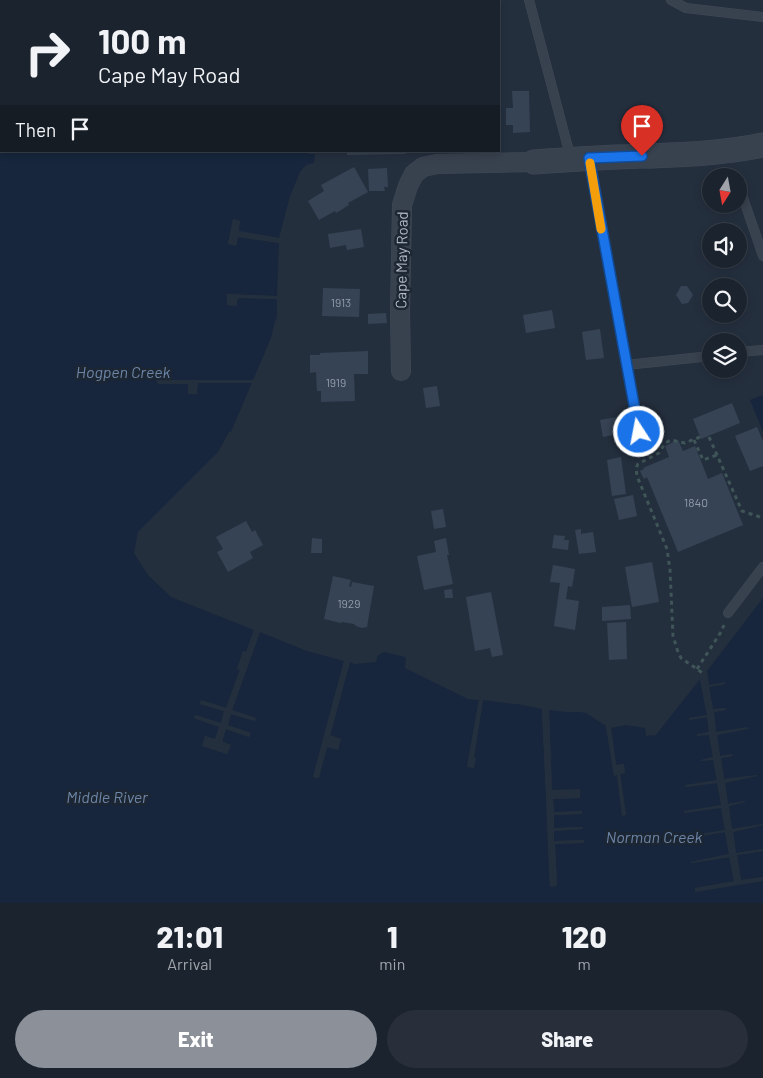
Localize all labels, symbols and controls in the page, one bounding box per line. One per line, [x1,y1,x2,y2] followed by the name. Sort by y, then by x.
[98,19,187,61] text: 100 m
[15,20,80,85] icon: right
[98,61,241,87] text: Cape May Road
[621,105,663,156] pin
[628,112,656,140] icon: arrive
[66,115,94,143] icon: arrive
[15,118,56,141] text: Then
[702,168,748,212] north arrow
[702,168,747,378] map controls
[391,211,411,309] street label: Cape May Road
[702,223,747,268] button: sound
[702,278,747,323] button: search
[331,295,351,309] house number: 1913
[702,333,747,378] button: layers
[76,362,170,381] water label: Hogpen Creek
[326,375,346,389] house number: 1919
[612,405,664,457] position arrow
[684,495,708,509] house number: 1840
[337,596,361,610] house number: 1929
[66,787,149,806] water label: Middle River
[606,827,703,846] water label: Norman Creek
[156,918,223,954] text: 21:01
[387,918,398,954] text: 1
[562,918,607,954] text: 120
[167,954,212,973] text: Arrival
[379,954,405,973] text: min
[578,954,591,973] text: m
[15,1010,377,1068] button: Exit
[387,1010,748,1068] button: Share

